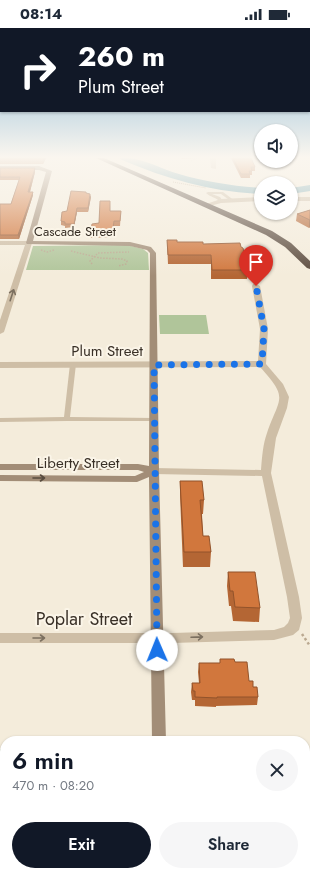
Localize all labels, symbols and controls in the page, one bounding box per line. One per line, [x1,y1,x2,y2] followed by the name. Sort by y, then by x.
[20,3,62,25] text: 08:14
[78,36,165,77] text: 260 m
[12,44,64,96] icon: right
[78,74,164,100] text: Plum Street
[254,124,298,220] map controls
[254,124,298,168] button: sound
[254,176,298,220] button: layers
[34,222,117,241] street label: Cascade Street
[239,245,273,286] pin
[245,251,267,273] icon: arrive
[9,289,16,302] one-way arrow
[71,340,143,362] street label: Plum Street
[37,452,120,474] street label: Liberty Street
[32,474,45,482] one-way arrow
[36,606,133,632] street label: Poplar Street
[136,629,178,671] position arrow
[190,633,203,641] one-way arrow
[32,634,45,642] one-way arrow
[12,743,74,778] text: 6 min
[256,749,298,791] button: close
[12,776,94,795] text: 470 m · 08:20
[12,822,151,868] button: Exit
[159,822,298,868] button: Share

